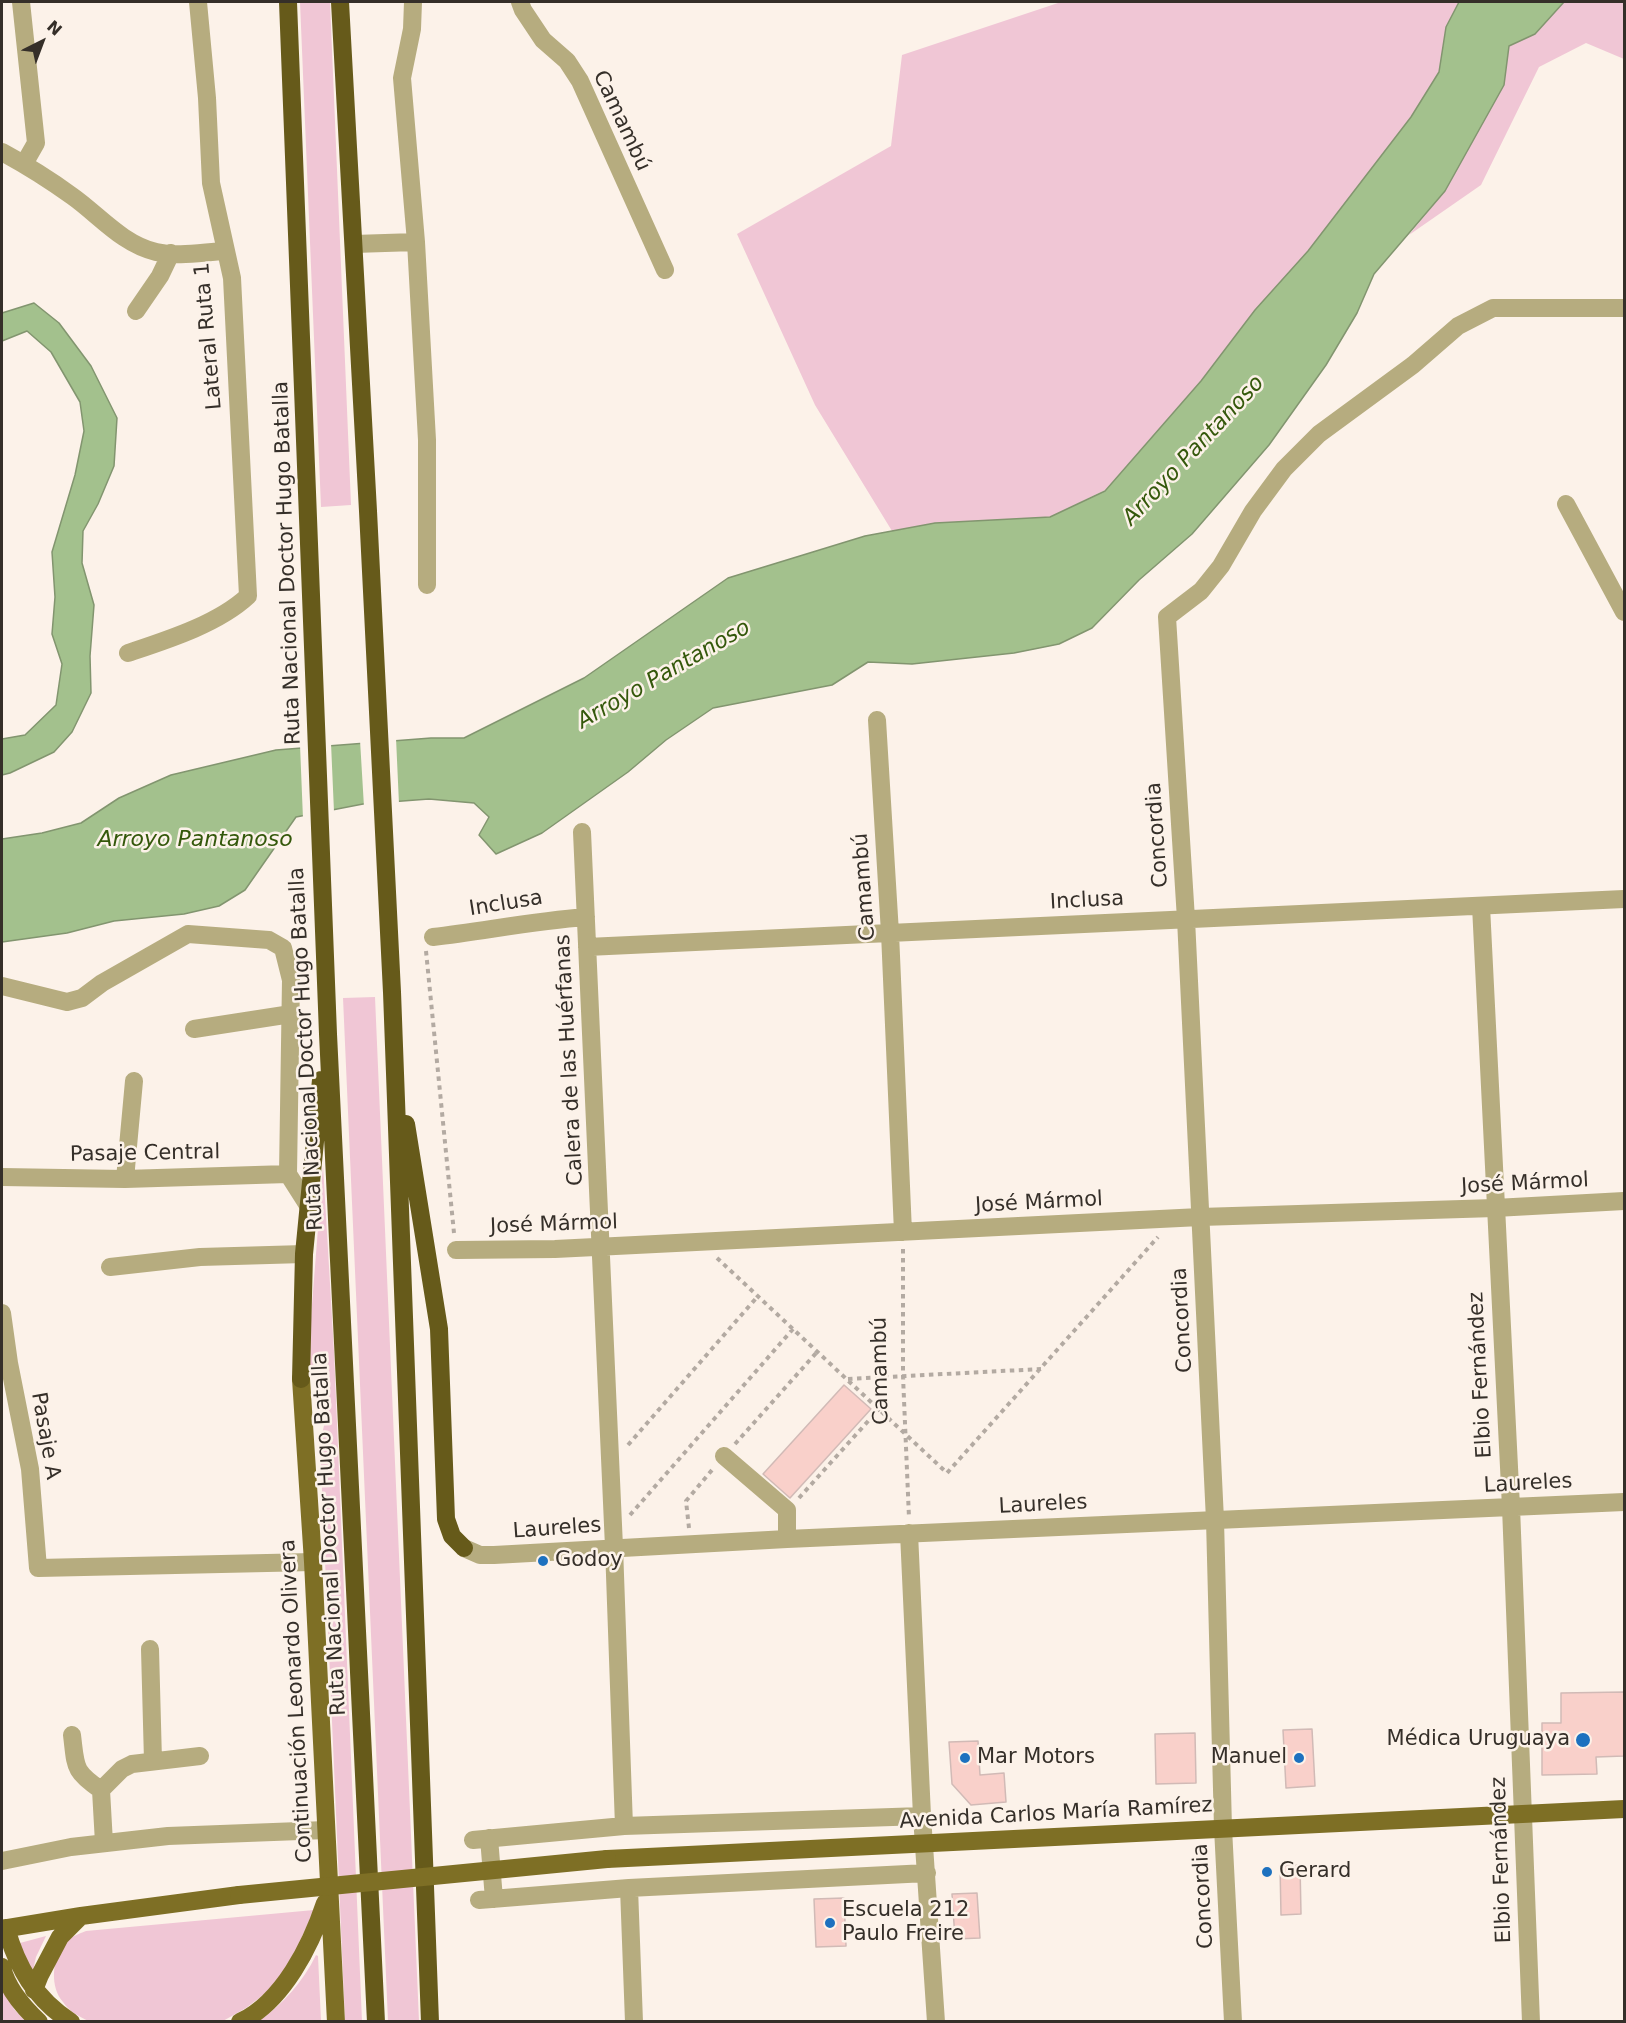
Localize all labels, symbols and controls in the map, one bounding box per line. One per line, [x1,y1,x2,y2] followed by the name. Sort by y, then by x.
[12,12,72,72] north arrow
[43,17,66,40] text: N
[587,67,655,175] street label: Camambú
[190,261,228,411] street label: Lateral Ruta 1
[1118,371,1270,531] water label: Arroyo Pantanoso
[269,381,307,745] street label: Ruta Nacional Doctor Hugo Batalla
[573,615,755,735] water label: Arroyo Pantanoso
[1142,781,1174,889] street label: Concordia
[97,827,293,853] water label: Arroyo Pantanoso
[849,832,881,942] street label: Camambú
[285,867,329,1231] street label: Ruta Nacional Doctor Hugo Batalla
[467,886,545,922] street label: Inclusa
[1049,886,1125,916] street label: Inclusa
[551,934,589,1186] street label: Calera de las Huérfanas
[70,1140,220,1168] street label: Pasaje Central
[1460,1168,1590,1200] street label: José Mármol
[974,1187,1104,1219] street label: José Mármol
[490,1210,618,1240] street label: José Mármol
[1168,1267,1198,1373] street label: Concordia
[1464,1291,1498,1459] street label: Elbio Fernández
[867,1317,895,1425] street label: Camambú
[308,1352,352,1716] street label: Ruta Nacional Doctor Hugo Batalla
[25,1390,65,1482] street label: Pasaje A
[1483,1469,1573,1499] street label: Laureles
[998,1490,1088,1520] street label: Laureles
[512,1513,602,1545] street label: Laureles
[276,1539,318,1863] street label: Continuación Leonardo Olivera
[555,1548,623,1574] place label: Godoy
[536,1554,550,1568] marker: Godoy
[1387,1727,1570,1753] place label: Médica Uruguaya
[1574,1731,1592,1749] marker: Médica Uruguaya
[977,1745,1095,1771] place label: Mar Motors
[1211,1745,1287,1771] place label: Manuel
[958,1751,972,1765] marker: Mar Motors
[1292,1751,1306,1765] marker: Manuel
[1486,1776,1518,1944] street label: Elbio Fernández
[899,1793,1213,1835] street label: Avenida Carlos María Ramírez
[1189,1843,1219,1949] street label: Concordia
[1279,1859,1351,1885] place label: Gerard
[1260,1865,1274,1879] marker: Gerard
[842,1898,969,1948] place label: Escuela 212 Paulo Freire
[823,1916,837,1930] marker: Escuela 212 Paulo Freire

